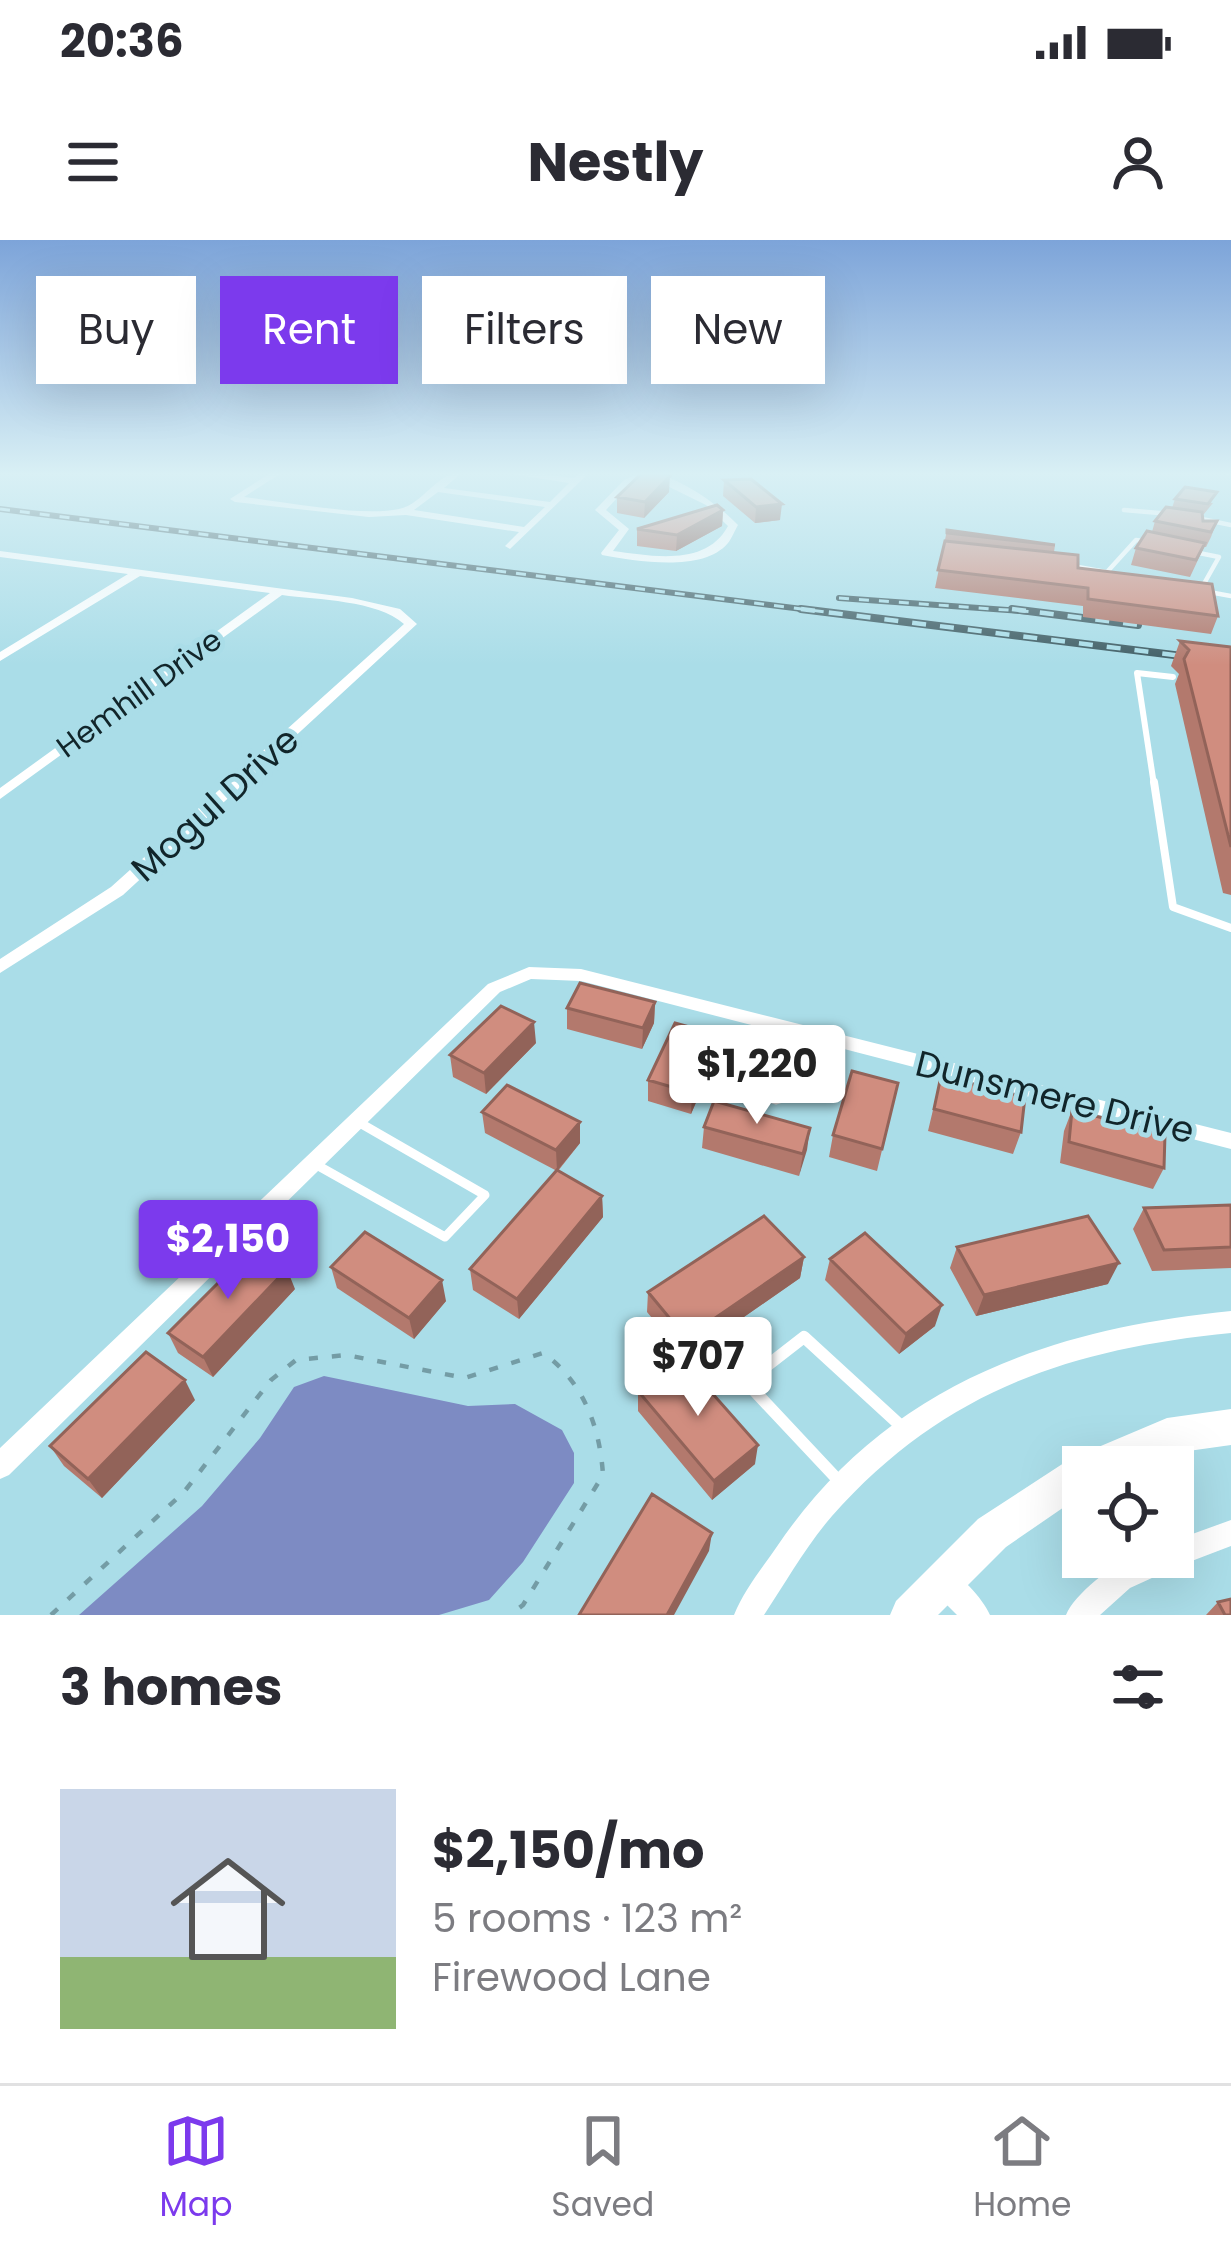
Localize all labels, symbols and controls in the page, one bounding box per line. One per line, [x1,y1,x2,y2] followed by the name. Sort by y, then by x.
[60,10,184,73] text: 20:36
[528,124,704,200] text: Nestly
[60,129,126,195] icon: menu
[1105,129,1171,195] icon: person
[36,276,196,384] chip: Buy
[220,276,398,384] chip: Rent
[422,276,627,384] chip: Filters
[651,276,825,384] chip: New
[48,618,230,768] street label: Hemhill Drive
[120,715,310,893] street label: Mogul Drive
[659,1025,855,1127] pin: $1,220
[696,1036,818,1091] text: $1,220
[910,1038,1200,1156] street label: Dunsmere Drive
[130,1200,326,1302] pin: $2,150
[166,1211,290,1266] text: $2,150
[627,1317,769,1419] pin: $707
[652,1328,744,1383] text: $707
[1062,1446,1194,1578] map controls
[1062,1446,1194,1578] button: locate
[60,1651,282,1723] text: 3 homes
[1105,1654,1171,1720] icon: filters
[432,1814,705,1886] text: $2,150/mo
[156,1837,300,1981] icon: home
[432,1891,742,1946] text: 5 rooms · 123 m²
[432,1950,711,2005] text: Firewood Lane
[159,2108,232,2230] tab: Map
[551,2108,654,2230] tab: Saved
[973,2108,1072,2230] tab: Home

